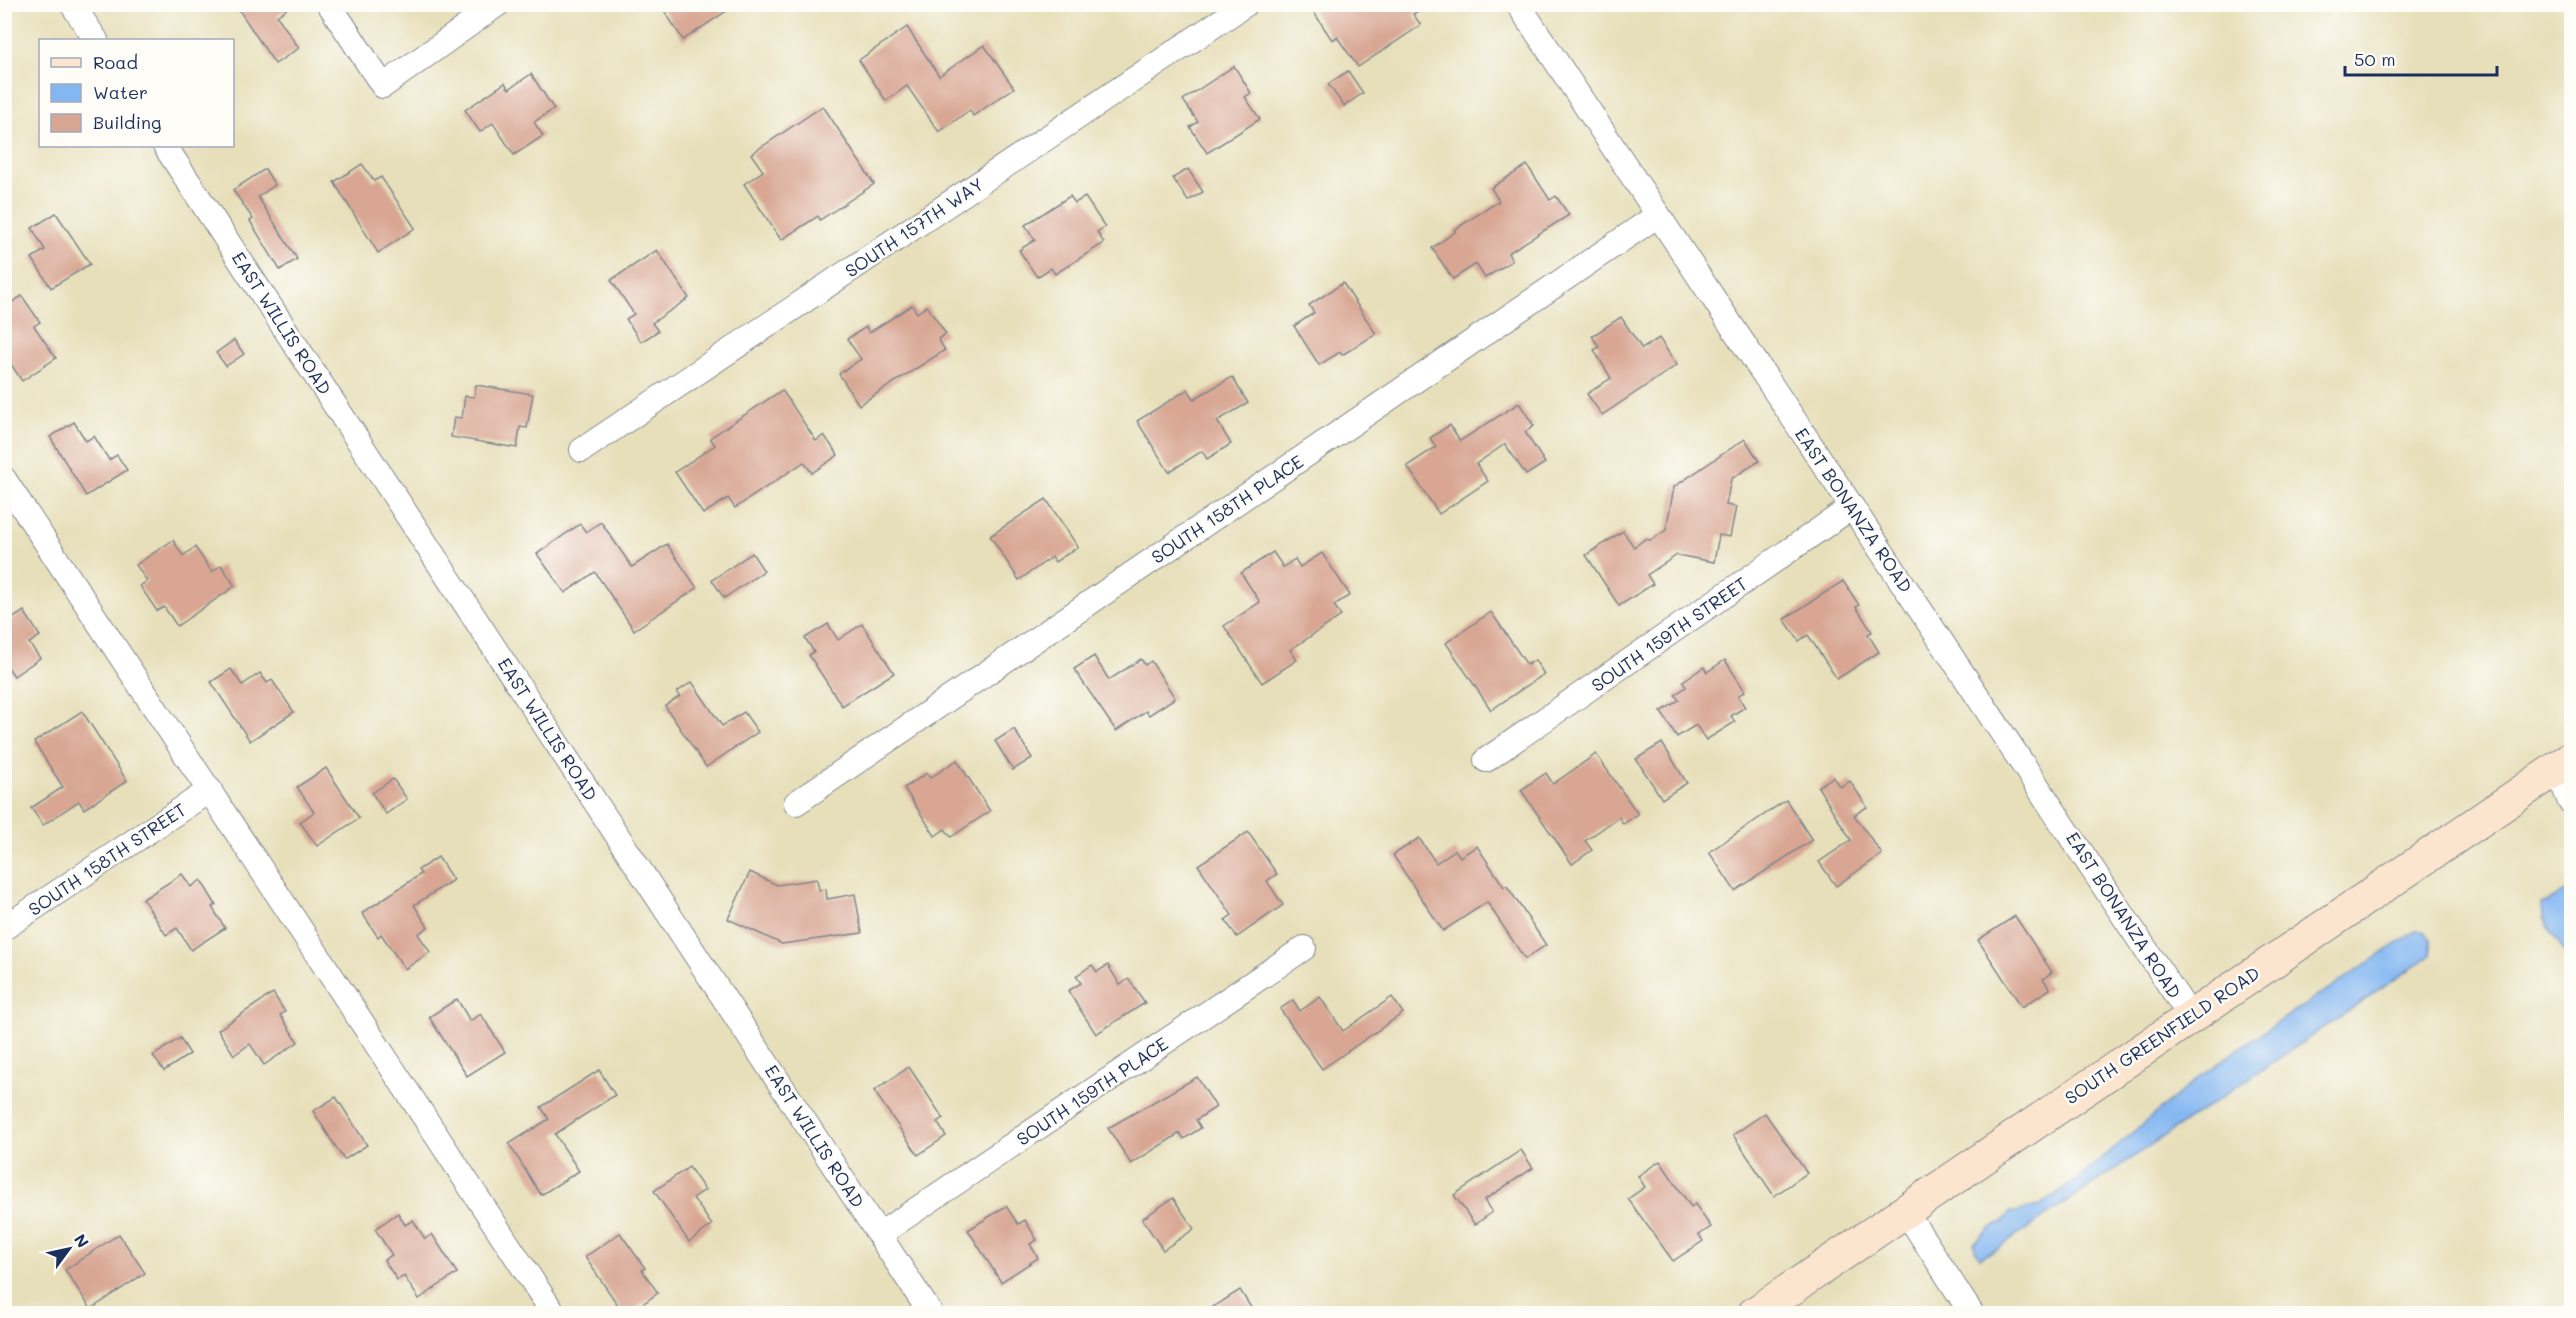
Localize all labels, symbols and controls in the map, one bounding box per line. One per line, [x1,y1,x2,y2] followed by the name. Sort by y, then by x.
[39,39,234,147] legend
[2345,39,2496,77] scale bar
[2354,47,2396,71] text: 50 m
[93,50,138,74] text: Road
[93,80,148,104] text: Water
[93,110,161,134] text: Building
[840,172,988,282] street label: SOUTH 157TH WAY
[227,247,337,399] street label: EAST WILLIS ROAD
[1790,423,1918,597] street label: EAST BONANZA ROAD
[1146,449,1308,569] street label: SOUTH 158TH PLACE
[1586,571,1752,697] street label: SOUTH 159TH STREET
[493,653,603,805] street label: EAST WILLIS ROAD
[23,797,191,921] street label: SOUTH 158TH STREET
[2061,827,2187,1003] street label: EAST BONANZA ROAD
[2060,961,2264,1109] street label: SOUTH GREENFIELD ROAD
[1012,1031,1172,1151] street label: SOUTH 159TH PLACE
[760,1060,870,1212] street label: EAST WILLIS ROAD
[39,1219,99,1279] north arrow
[70,1230,94,1251] text: N

